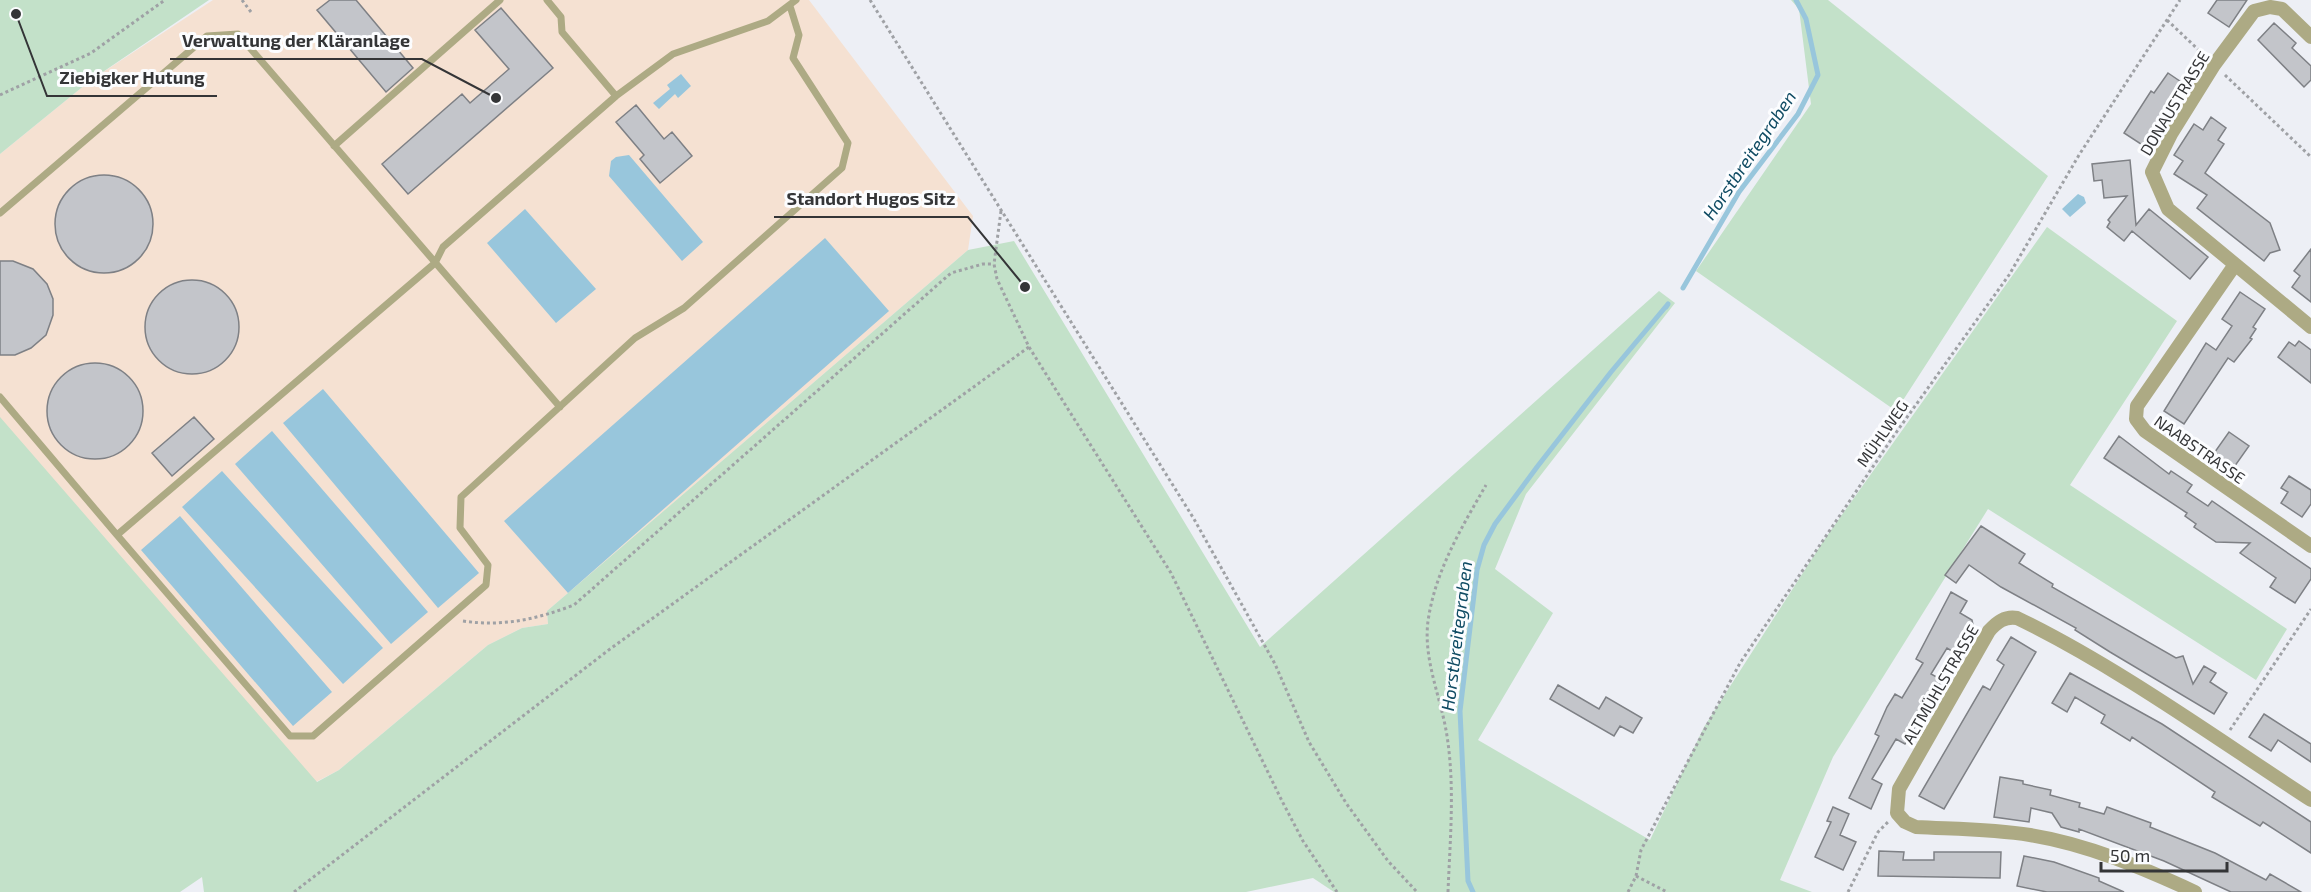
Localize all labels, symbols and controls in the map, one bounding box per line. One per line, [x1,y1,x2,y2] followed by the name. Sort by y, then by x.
[170,23,422,59] callout: Verwaltung der Kläranlage
[182,29,410,51] text: Verwaltung der Kläranlage
[2135,47,2213,159] street label: DONAUSTRASSE
[47,60,217,96] callout: Ziebigker Hutung
[59,66,205,88] text: Ziebigker Hutung
[1698,86,1800,224] water label: Horstbreitegraben
[774,181,968,217] callout: Standort Hugos Sitz
[786,187,956,209] text: Standort Hugos Sitz
[1852,396,1912,470] street label: MÜHLWEG
[2151,411,2249,487] street label: NAABSTRASSE
[1436,560,1476,712] water label: Horstbreitegraben
[1898,621,1982,747] street label: ALTMÜHLSTRASSE
[2101,835,2227,873] scale bar
[2110,844,2150,866] text: 50 m

